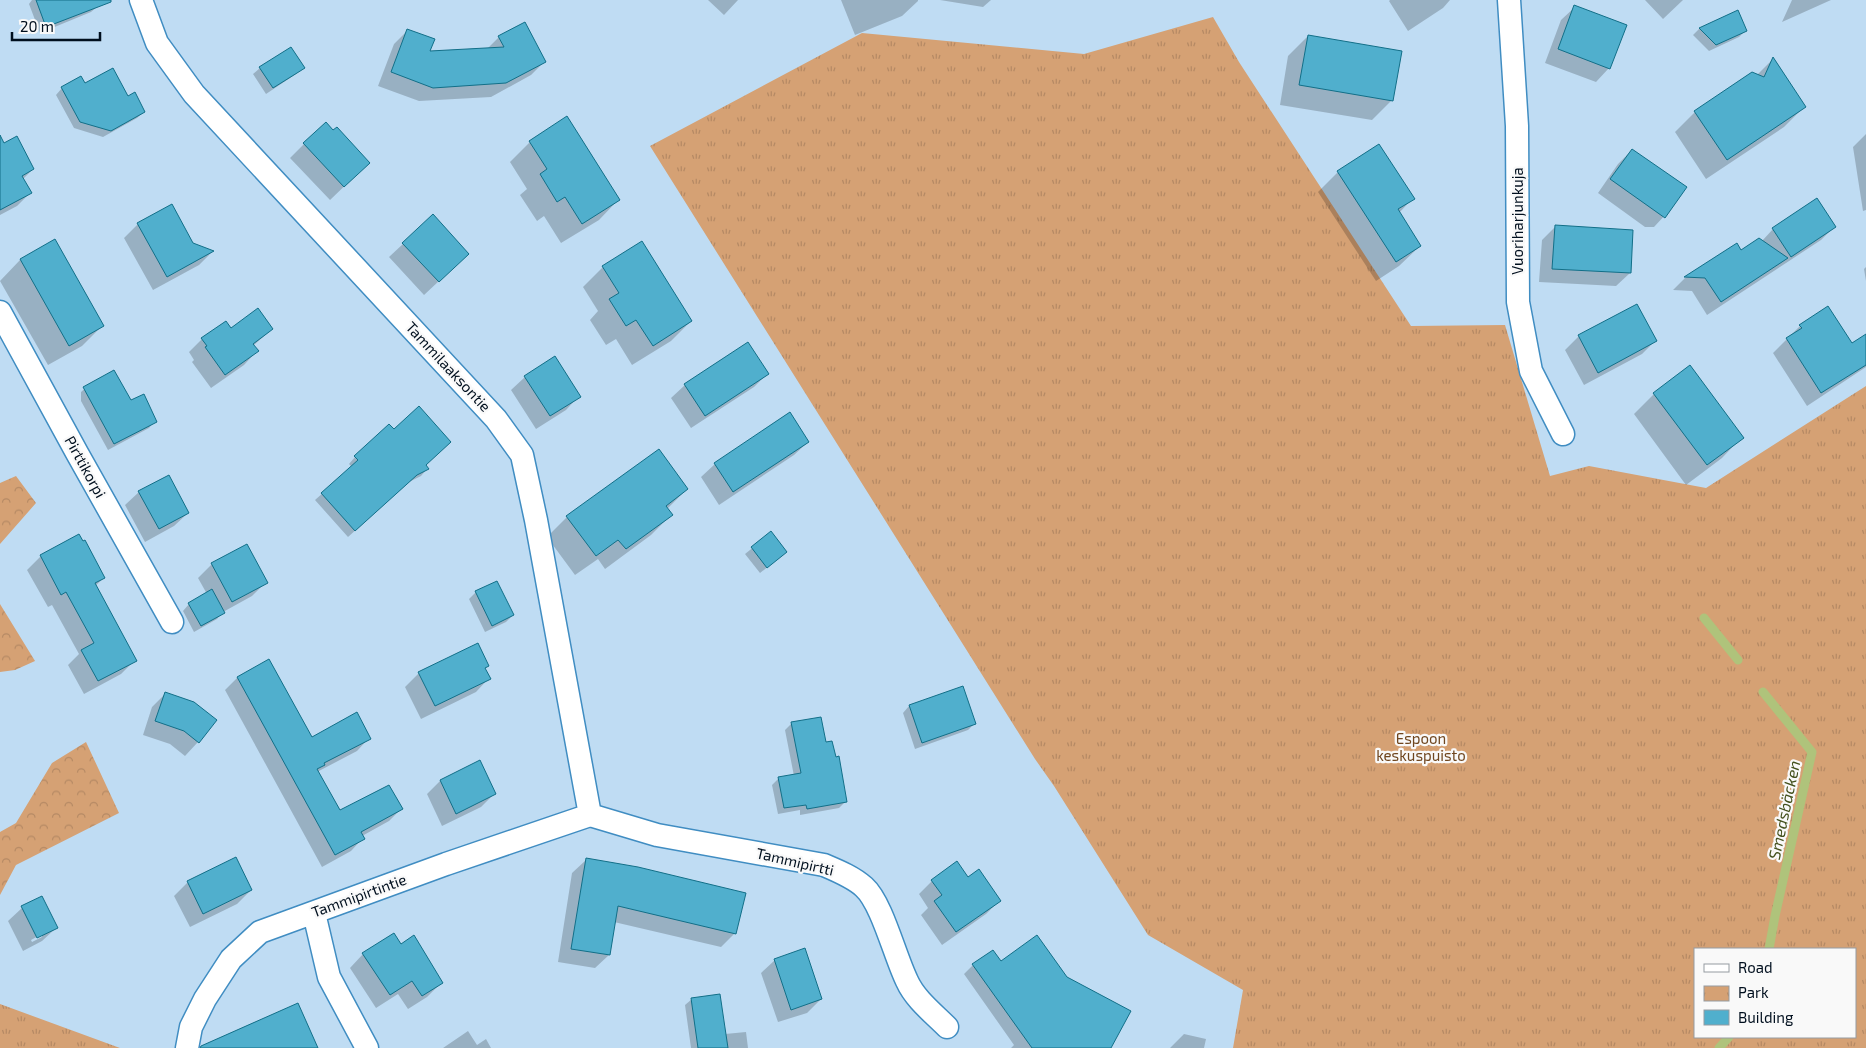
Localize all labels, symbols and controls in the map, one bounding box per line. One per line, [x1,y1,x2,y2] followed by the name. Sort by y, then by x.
[12,10,100,42] scale bar
[20,17,54,35] text: 20 m
[1508,167,1527,275] street label: Vuoriharjunkuja
[402,318,495,415] street label: Tammilaaksontie
[61,432,110,501] street label: Pirttikorpi
[1376,729,1466,764] park label: Espoon keskuspuisto
[1764,759,1803,861] water label: Smedsbäcken
[755,843,836,879] street label: Tammipirtti
[309,870,409,921] street label: Tammipirtintie
[1694,948,1856,1038] legend
[1738,958,1773,976] text: Road
[1738,983,1769,1001] text: Park
[1738,1008,1794,1026] text: Building

